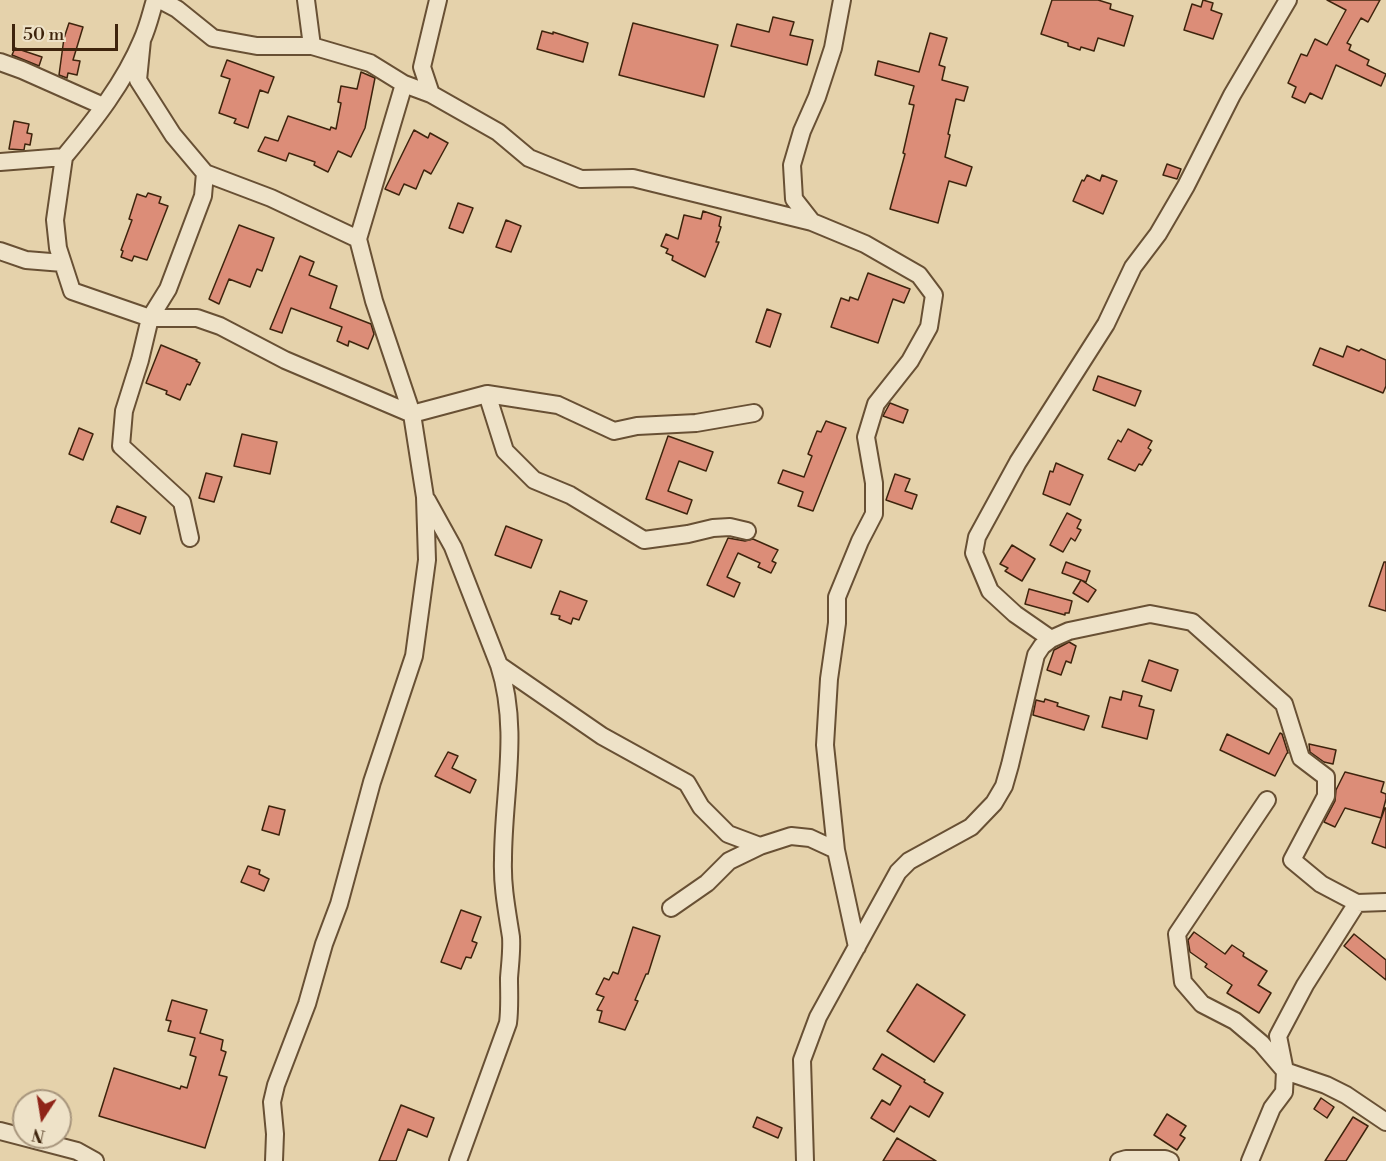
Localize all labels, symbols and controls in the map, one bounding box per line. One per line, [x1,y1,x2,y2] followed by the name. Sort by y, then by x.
[15,12,122,50] scale bar
[23,23,64,46] text: 50 m
[12,1089,72,1149] north arrow
[30,1124,47,1146] text: N

